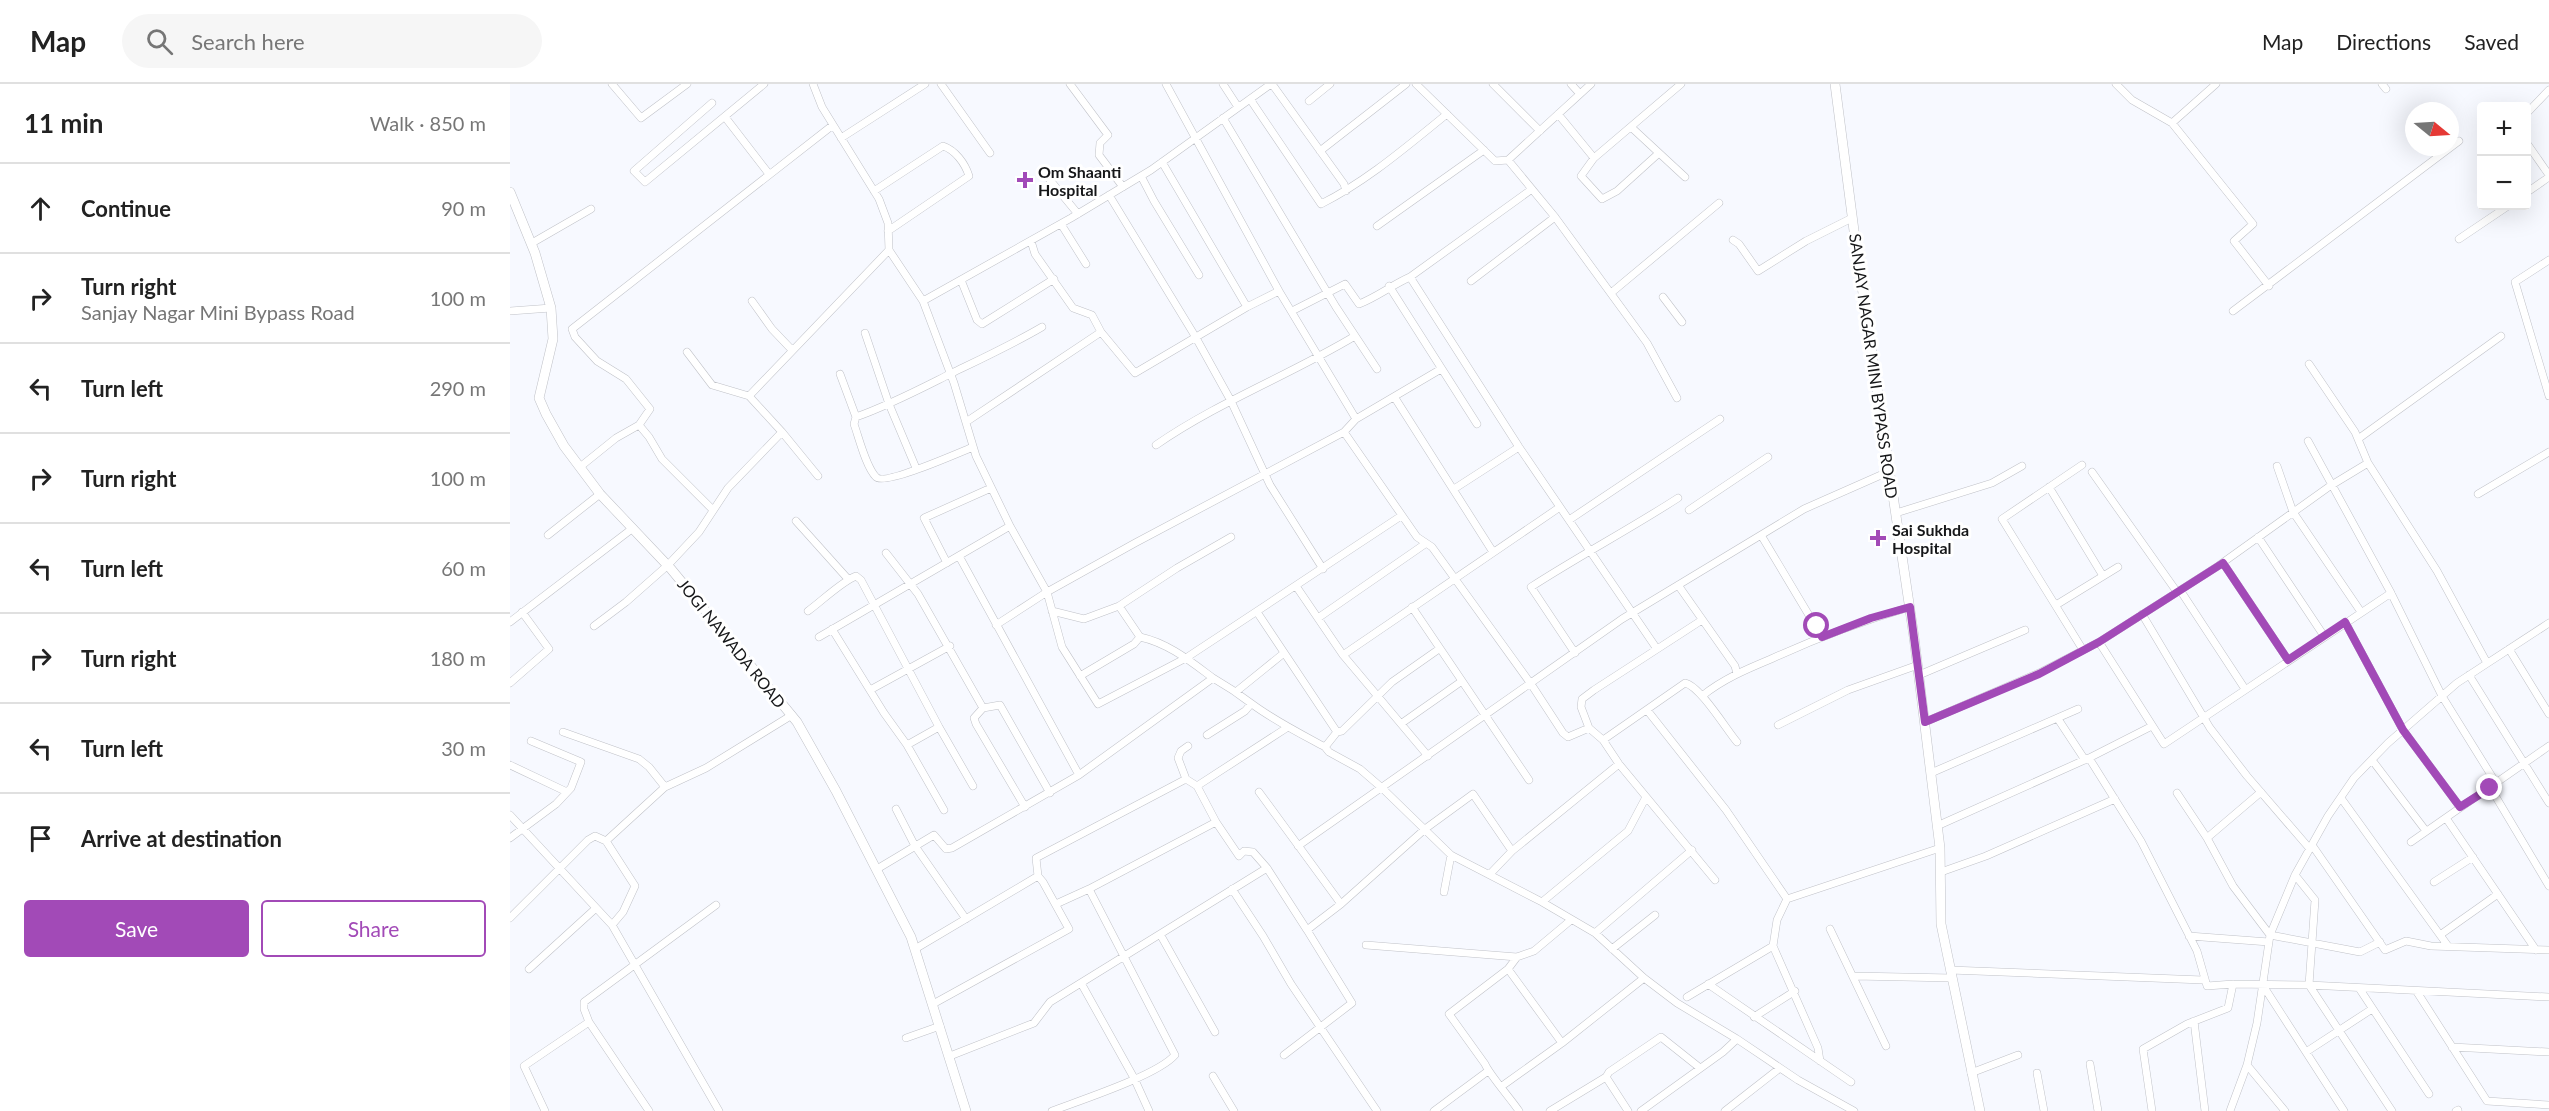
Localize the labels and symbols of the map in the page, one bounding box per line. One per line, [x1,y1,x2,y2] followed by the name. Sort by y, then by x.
[2405,102,2459,156] north arrow
[1038,162,1121,199] place label: Om Shaanti Hospital
[1016,171,1034,189] marker: Om Shaanti Hospital
[1846,232,1902,500] street label: SANJAY NAGAR MINI BYPASS ROAD
[1892,520,1969,557] place label: Sai Sukhda Hospital
[1869,529,1887,547] marker: Sai Sukhda Hospital
[674,575,790,711] street label: JOGI NAWADA ROAD
[1803,612,1829,638] route start
[2476,774,2502,800] route end

